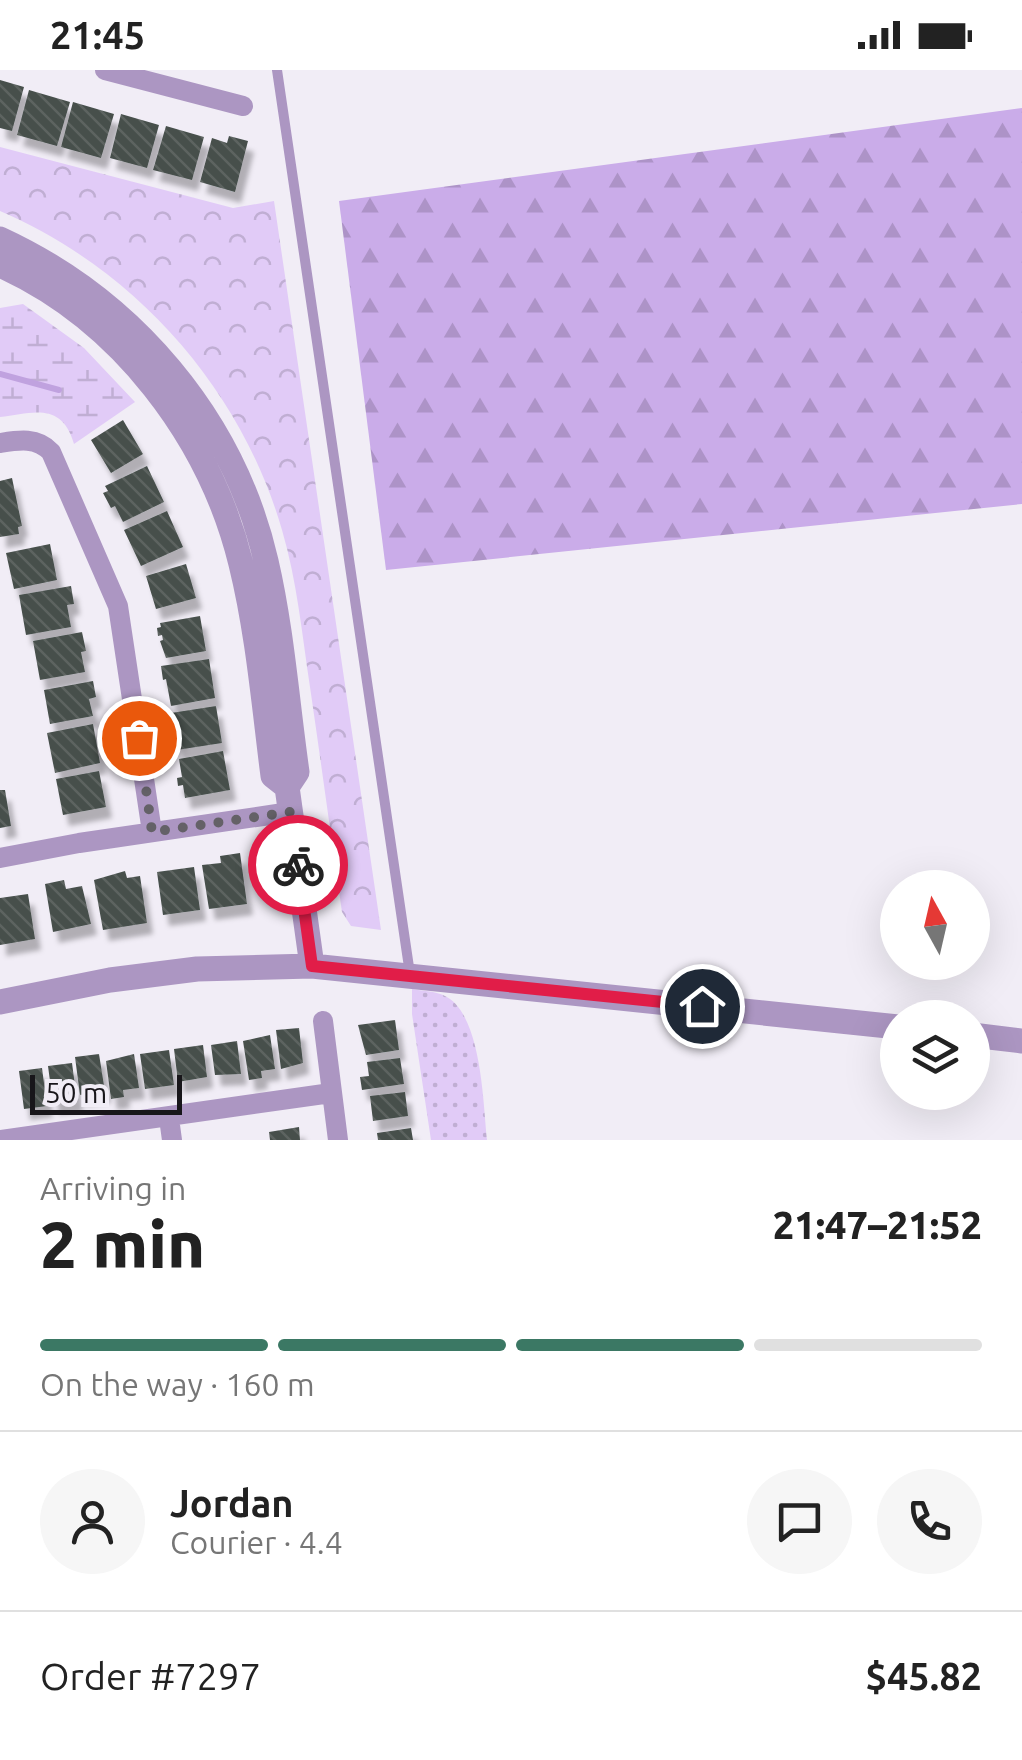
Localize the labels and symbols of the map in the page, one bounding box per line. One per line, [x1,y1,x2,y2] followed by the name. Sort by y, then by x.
[97,696,182,781] pin
[248,815,348,915] courier
[880,870,990,980] north arrow
[660,964,745,1049] pin
[30,1070,182,1114] scale bar

